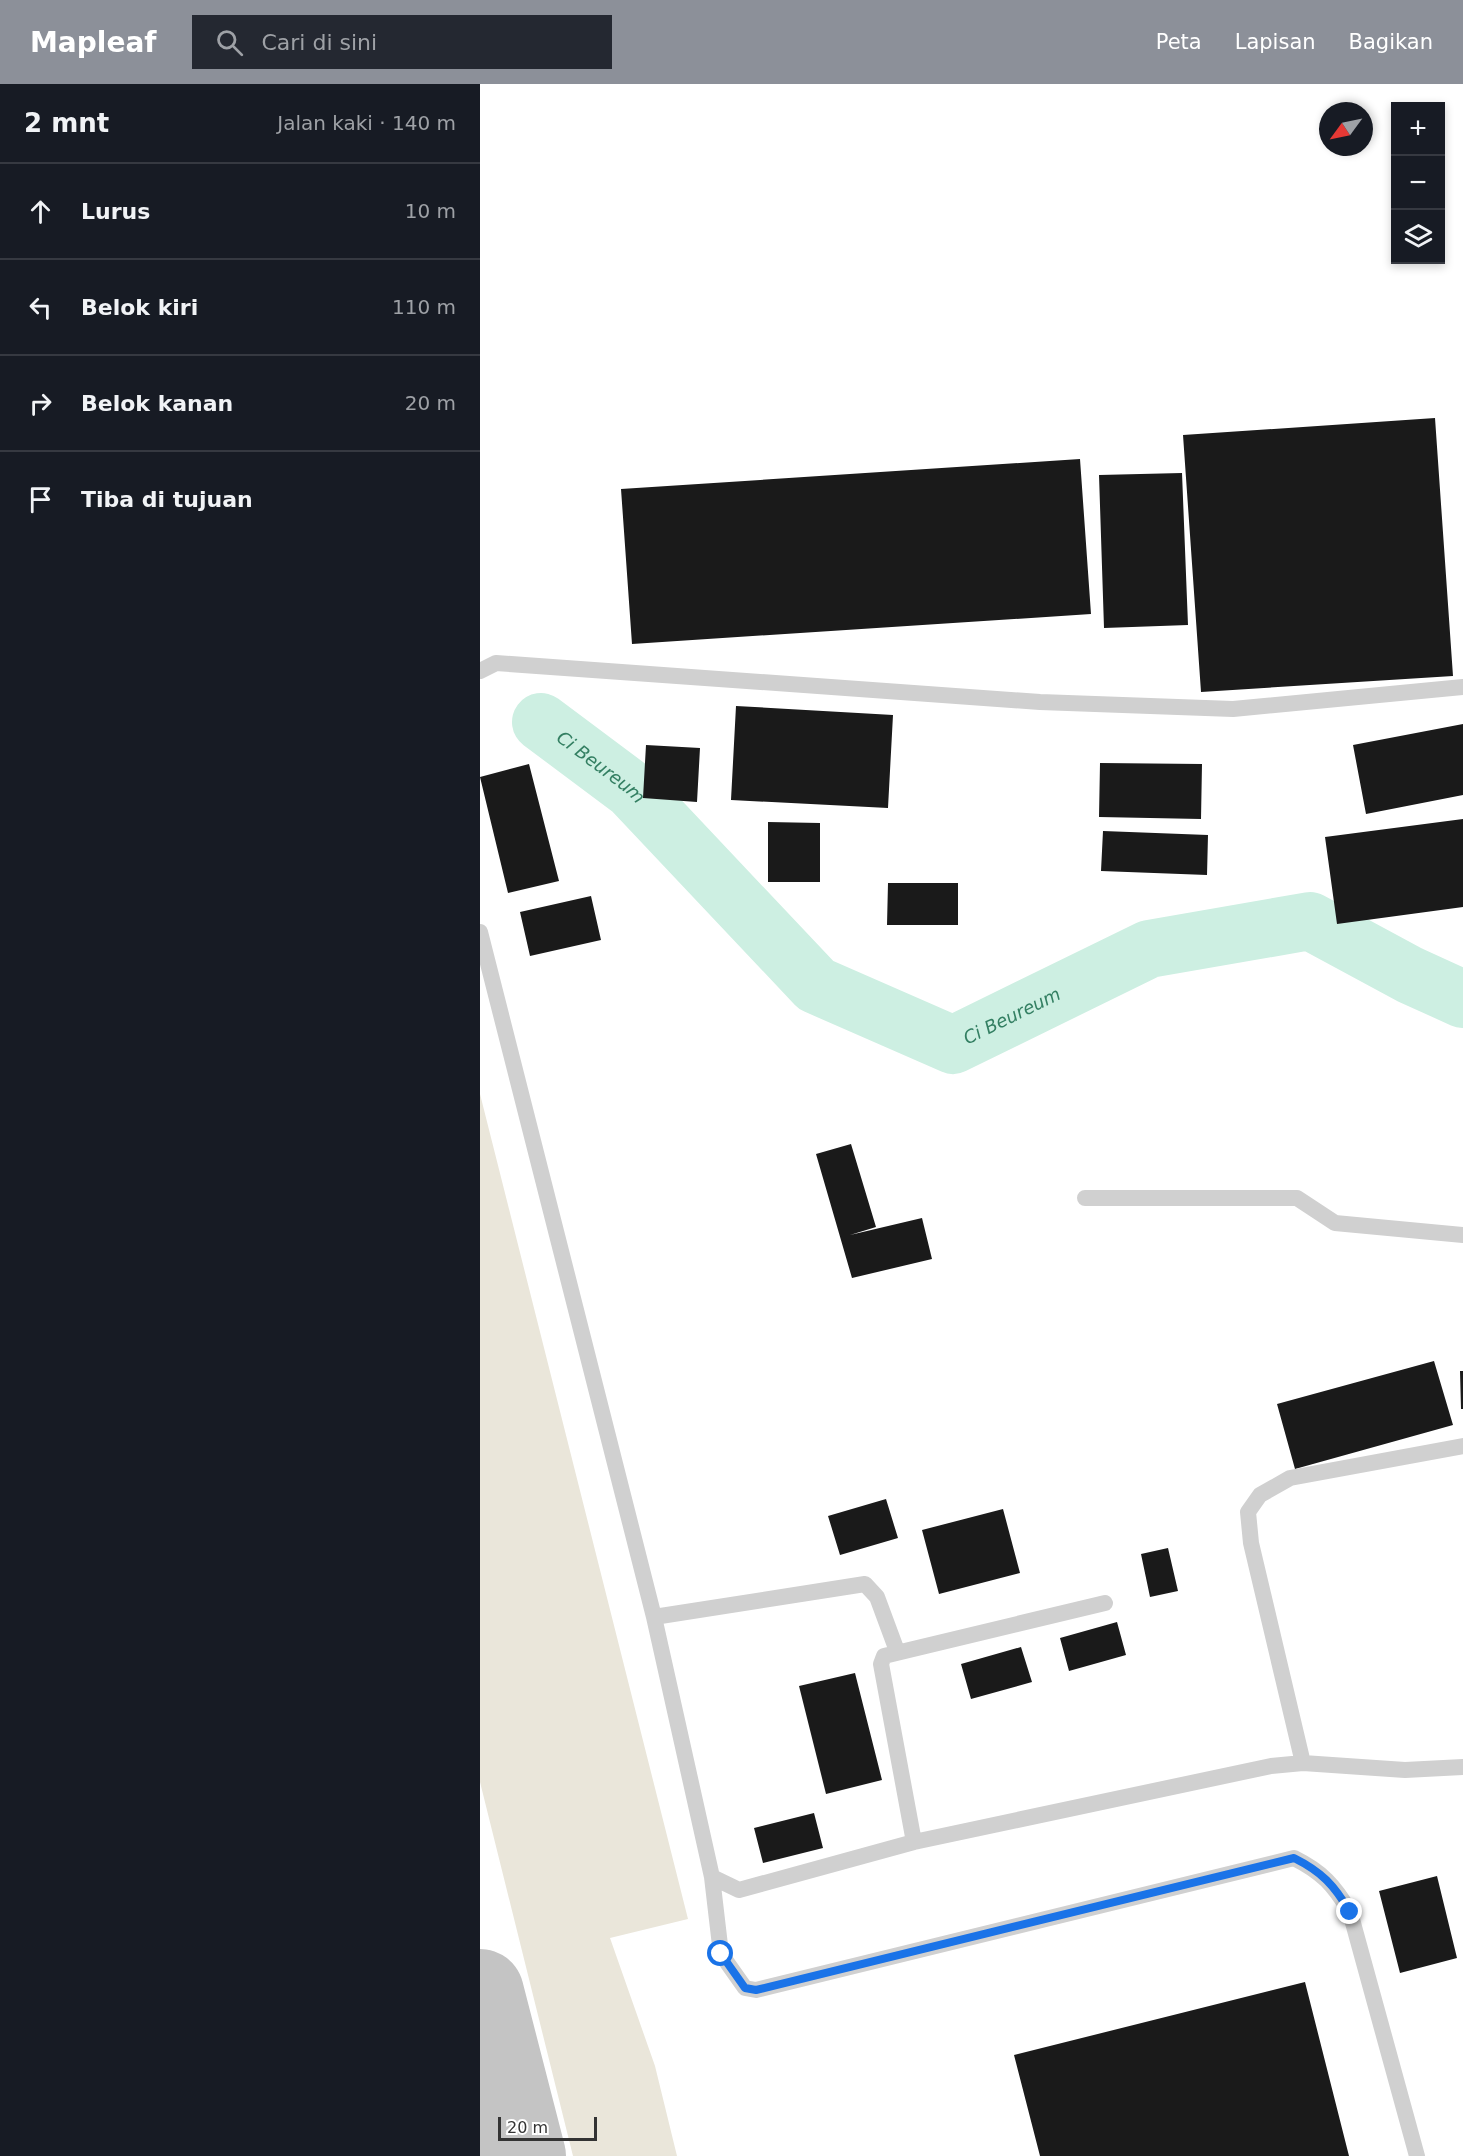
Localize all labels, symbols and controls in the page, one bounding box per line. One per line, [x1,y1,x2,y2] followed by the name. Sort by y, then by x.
[192,15,612,69] search box
[30,26,156,59] text: Mapleaf
[213,26,246,59] icon: search
[261,30,377,55] text: Cari di sini
[1156,30,1202,54] text: Peta
[1235,30,1316,54] text: Lapisan
[1349,30,1433,54] text: Bagikan
[1319,102,1373,156] north arrow
[1391,102,1445,264] map controls
[1391,102,1445,156] button: +
[24,108,109,138] text: 2 mnt
[277,111,456,135] text: Jalan kaki · 140 m
[1391,156,1445,210] button: −
[24,195,57,228] icon: ahead
[81,199,150,224] text: Lurus
[405,199,456,223] text: 10 m
[1391,210,1445,264] button: layers
[24,291,57,324] icon: left
[81,295,198,320] text: Belok kiri
[392,295,456,319] text: 110 m
[24,387,57,420] icon: right
[81,391,233,416] text: Belok kanan
[405,391,456,415] text: 20 m
[24,483,57,516] icon: arrive
[81,487,253,512] text: Tiba di tujuan
[553,726,650,807] water label: Ci Beureum
[960,983,1064,1048] water label: Ci Beureum
[1336,1898,1362,1924] route end
[707,1940,733,1966] route start
[498,2114,597,2142] scale bar
[507,2118,548,2137] text: 20 m

